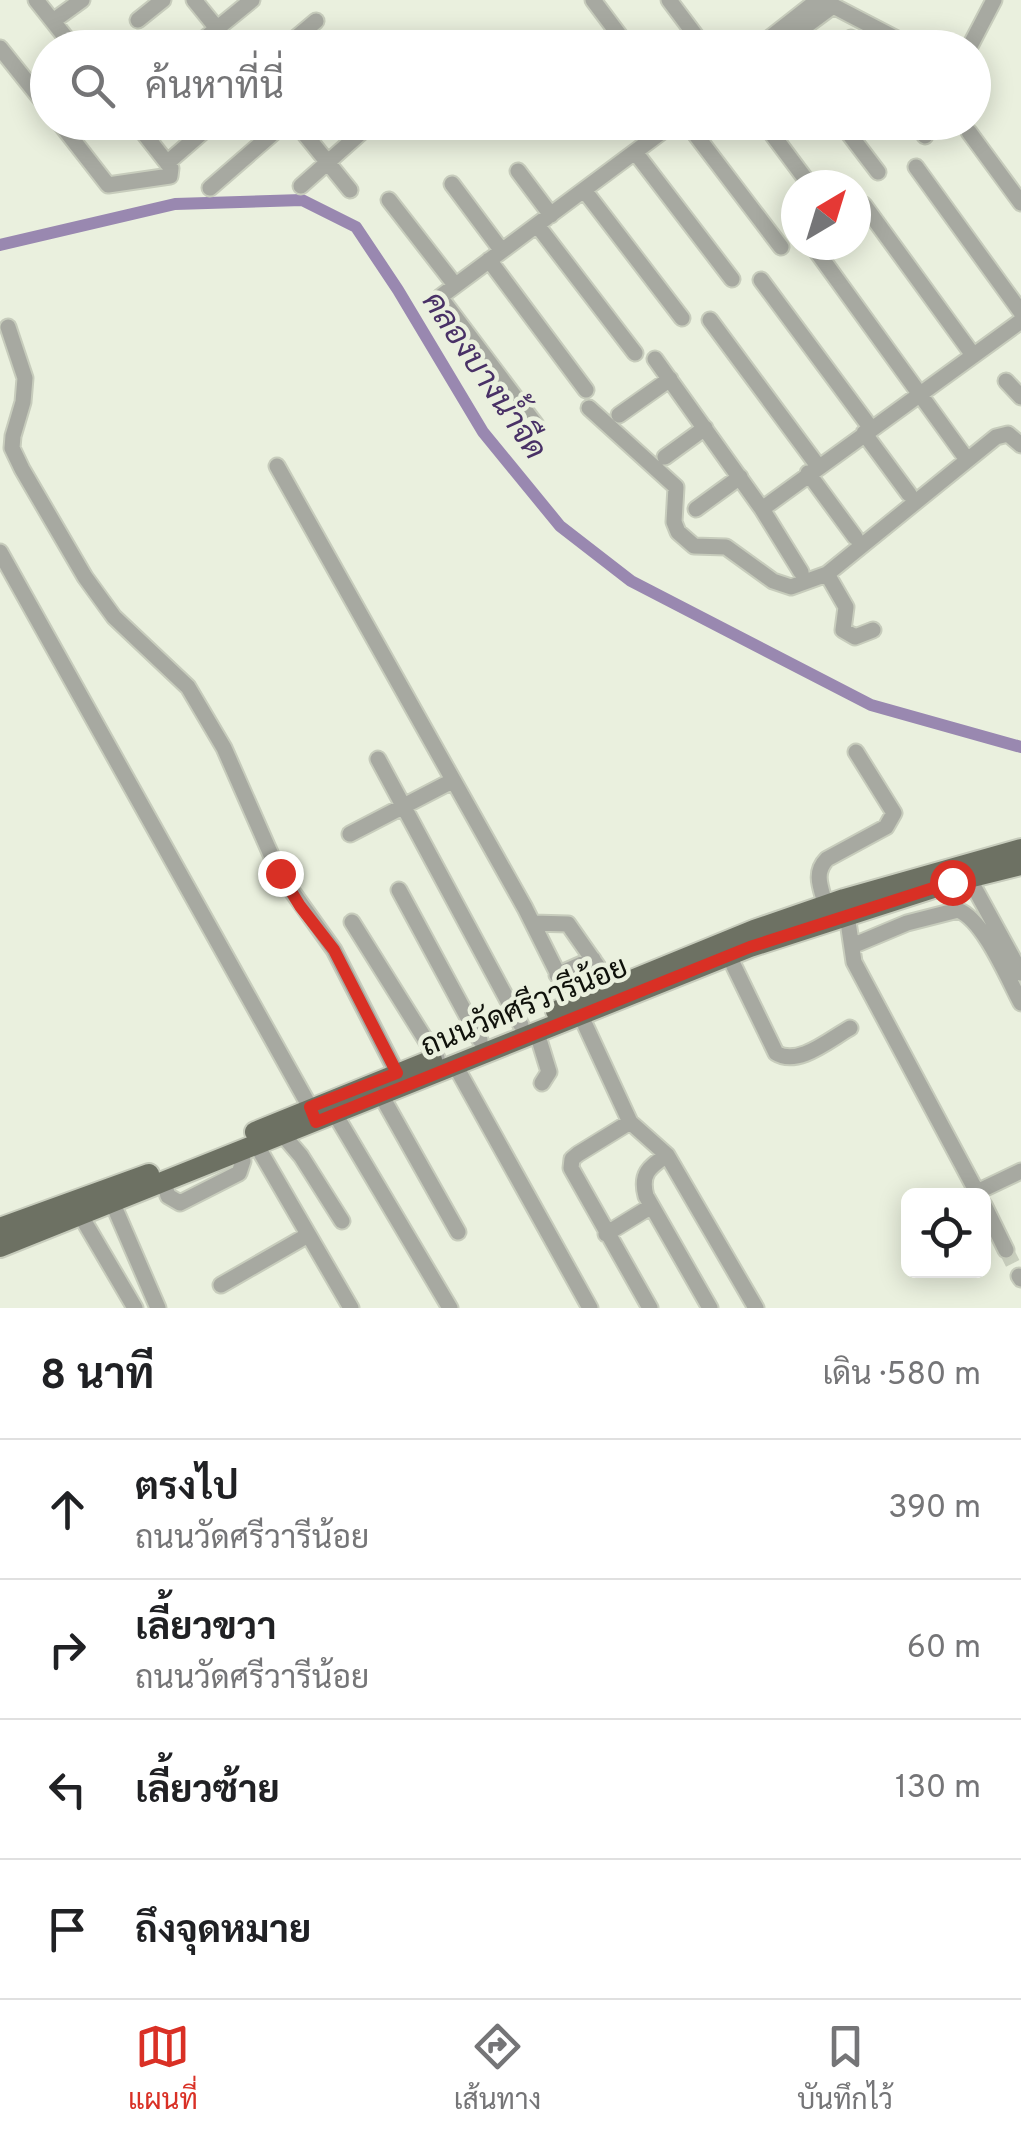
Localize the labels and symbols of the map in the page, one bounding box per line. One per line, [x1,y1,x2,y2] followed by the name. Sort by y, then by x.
[781,170,871,260] north arrow
[412,278,563,468] water label: คลองบางน้ำจืด
[258,851,304,897] route end
[930,860,976,906] route start
[414,945,634,1067] street label: ถนนวัดศรีวารีน้อย

